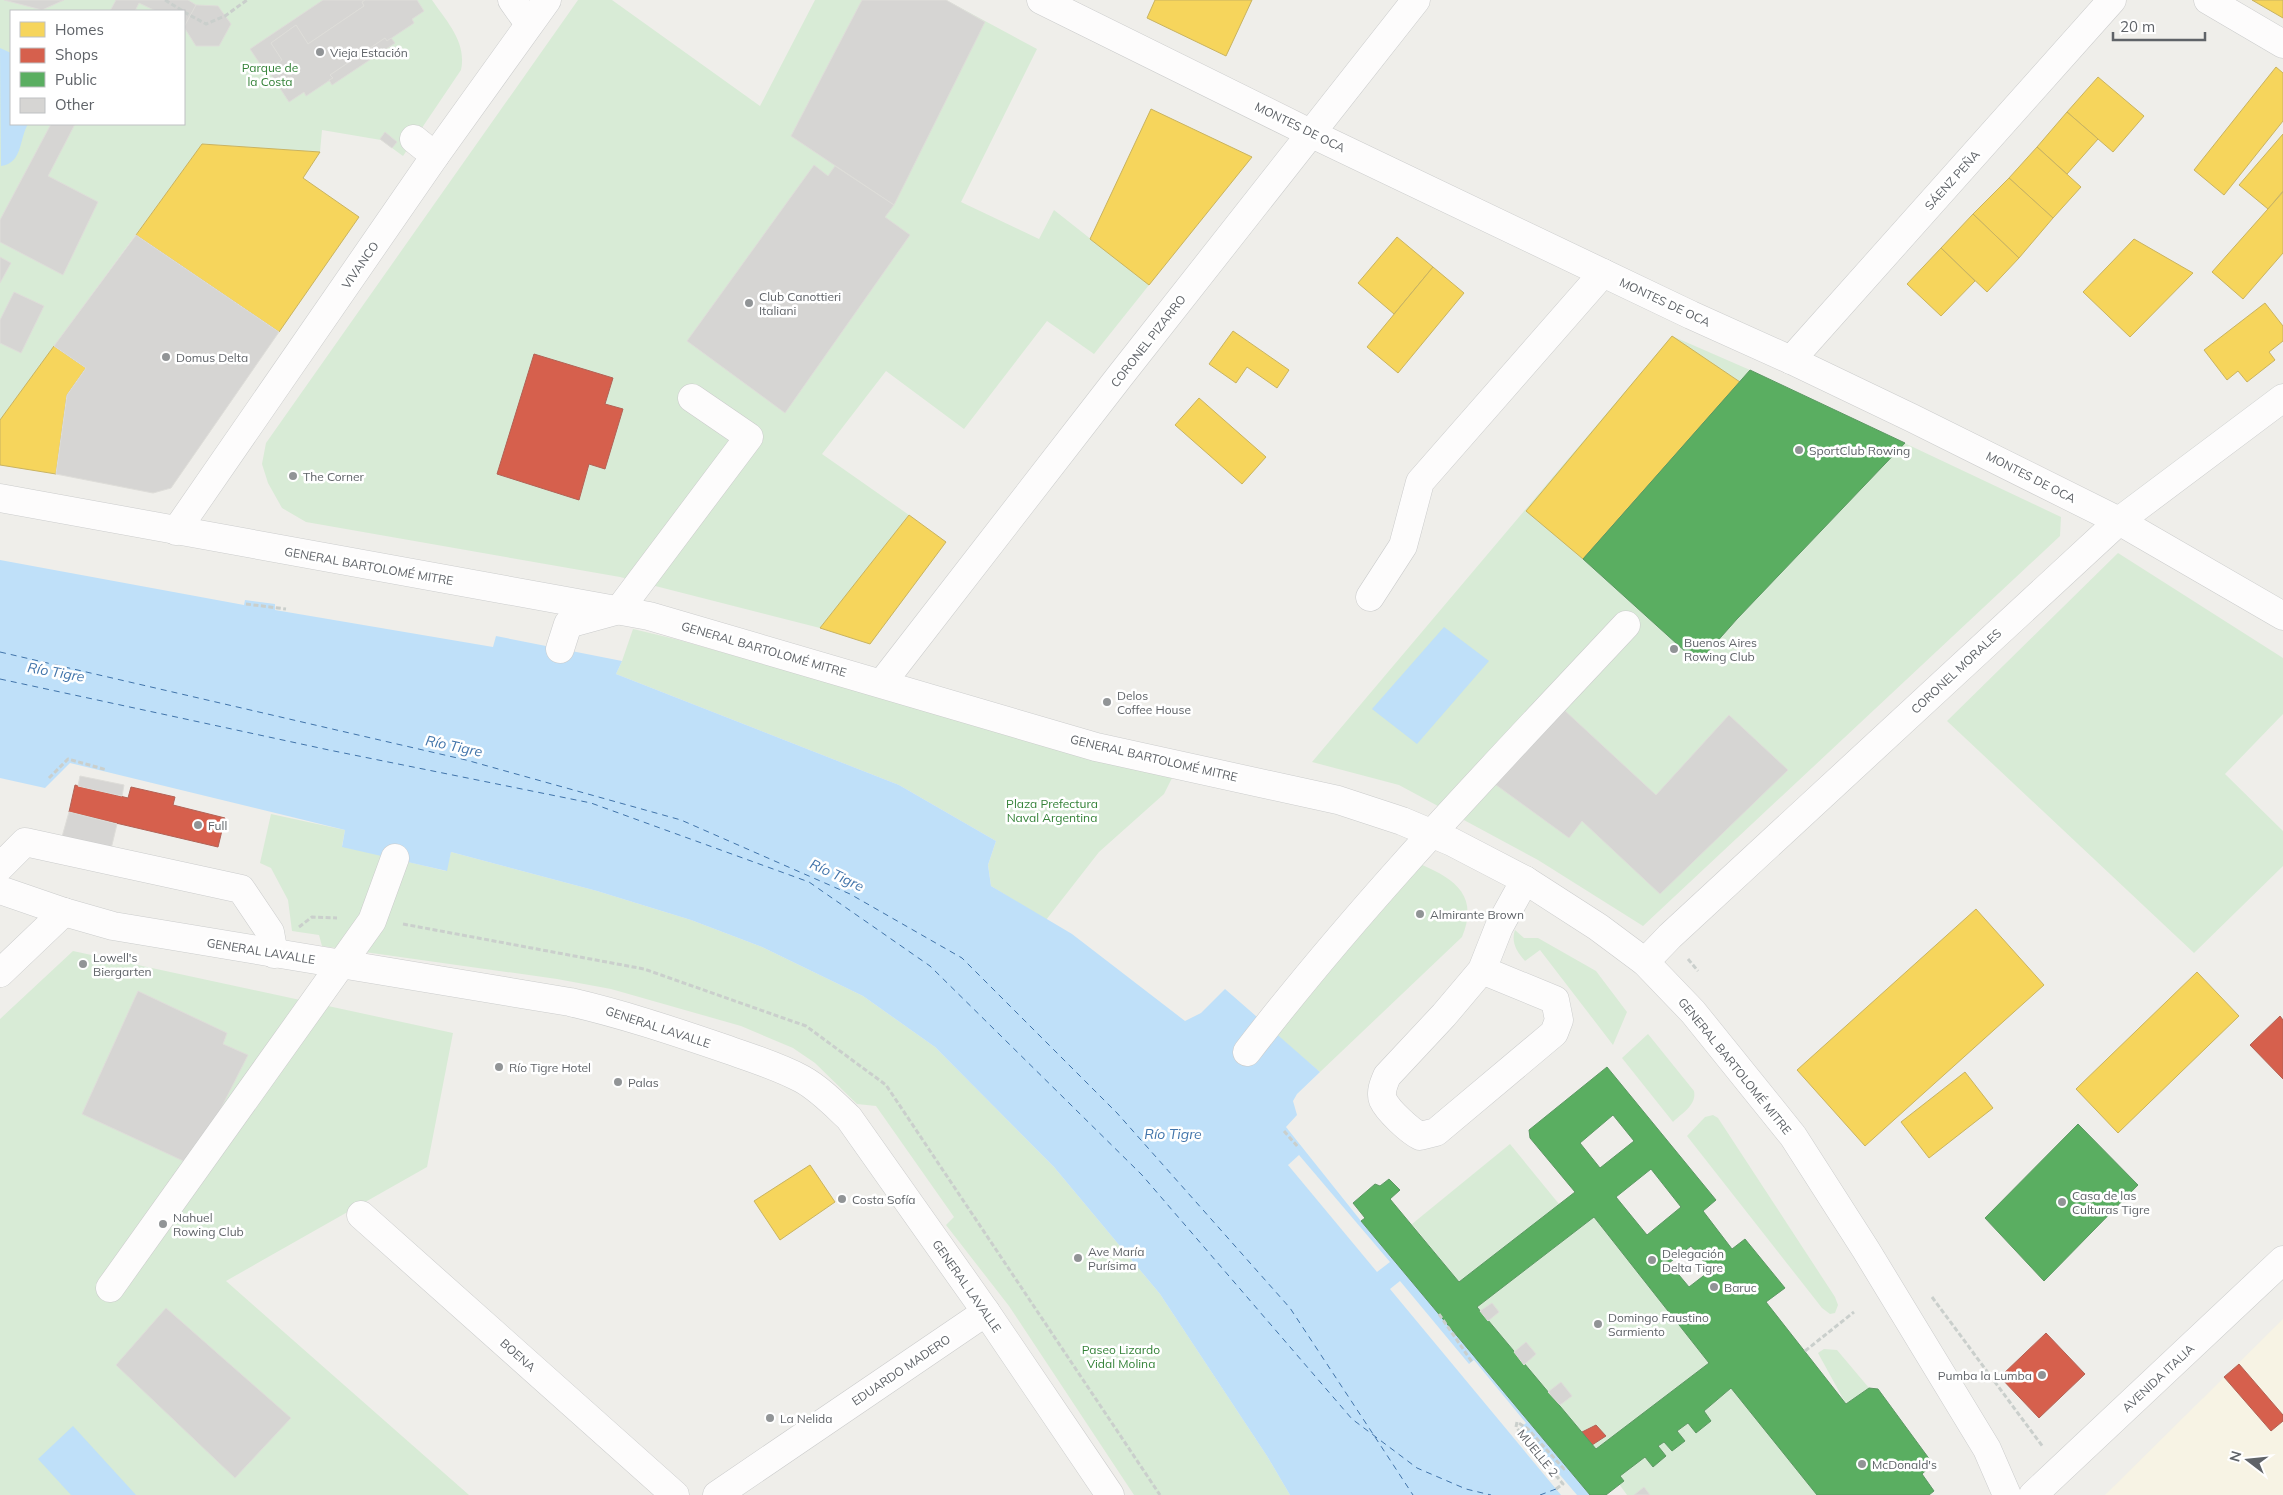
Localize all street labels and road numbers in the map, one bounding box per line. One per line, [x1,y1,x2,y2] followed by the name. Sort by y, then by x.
[1252,99,1348,155] street label: MONTES DE OCA
[1921,147,1983,213] street label: SÁENZ PEÑA
[338,238,382,292] street label: VIVANCO
[1617,274,1713,330] street label: MONTES DE OCA
[1107,292,1189,390] street label: CORONEL PIZARRO
[1984,448,2078,506] street label: MONTES DE OCA
[283,544,455,588] street label: GENERAL BARTOLOMÉ MITRE
[680,618,848,680] street label: GENERAL BARTOLOMÉ MITRE
[1908,625,2004,717] street label: CORONEL MORALES
[1069,731,1239,785] street label: GENERAL BARTOLOMÉ MITRE
[206,935,316,967] street label: GENERAL LAVALLE
[1675,995,1795,1137] street label: GENERAL BARTOLOMÉ MITRE
[604,1003,712,1051] street label: GENERAL LAVALLE
[929,1237,1005,1335] street label: GENERAL LAVALLE
[849,1331,953,1409] street label: EDUARDO MADERO
[497,1335,539,1375] street label: BOENA
[2119,1341,2197,1415] street label: AVENIDA ITALIA
[1514,1426,1562,1480] street label: MUELLE 2

